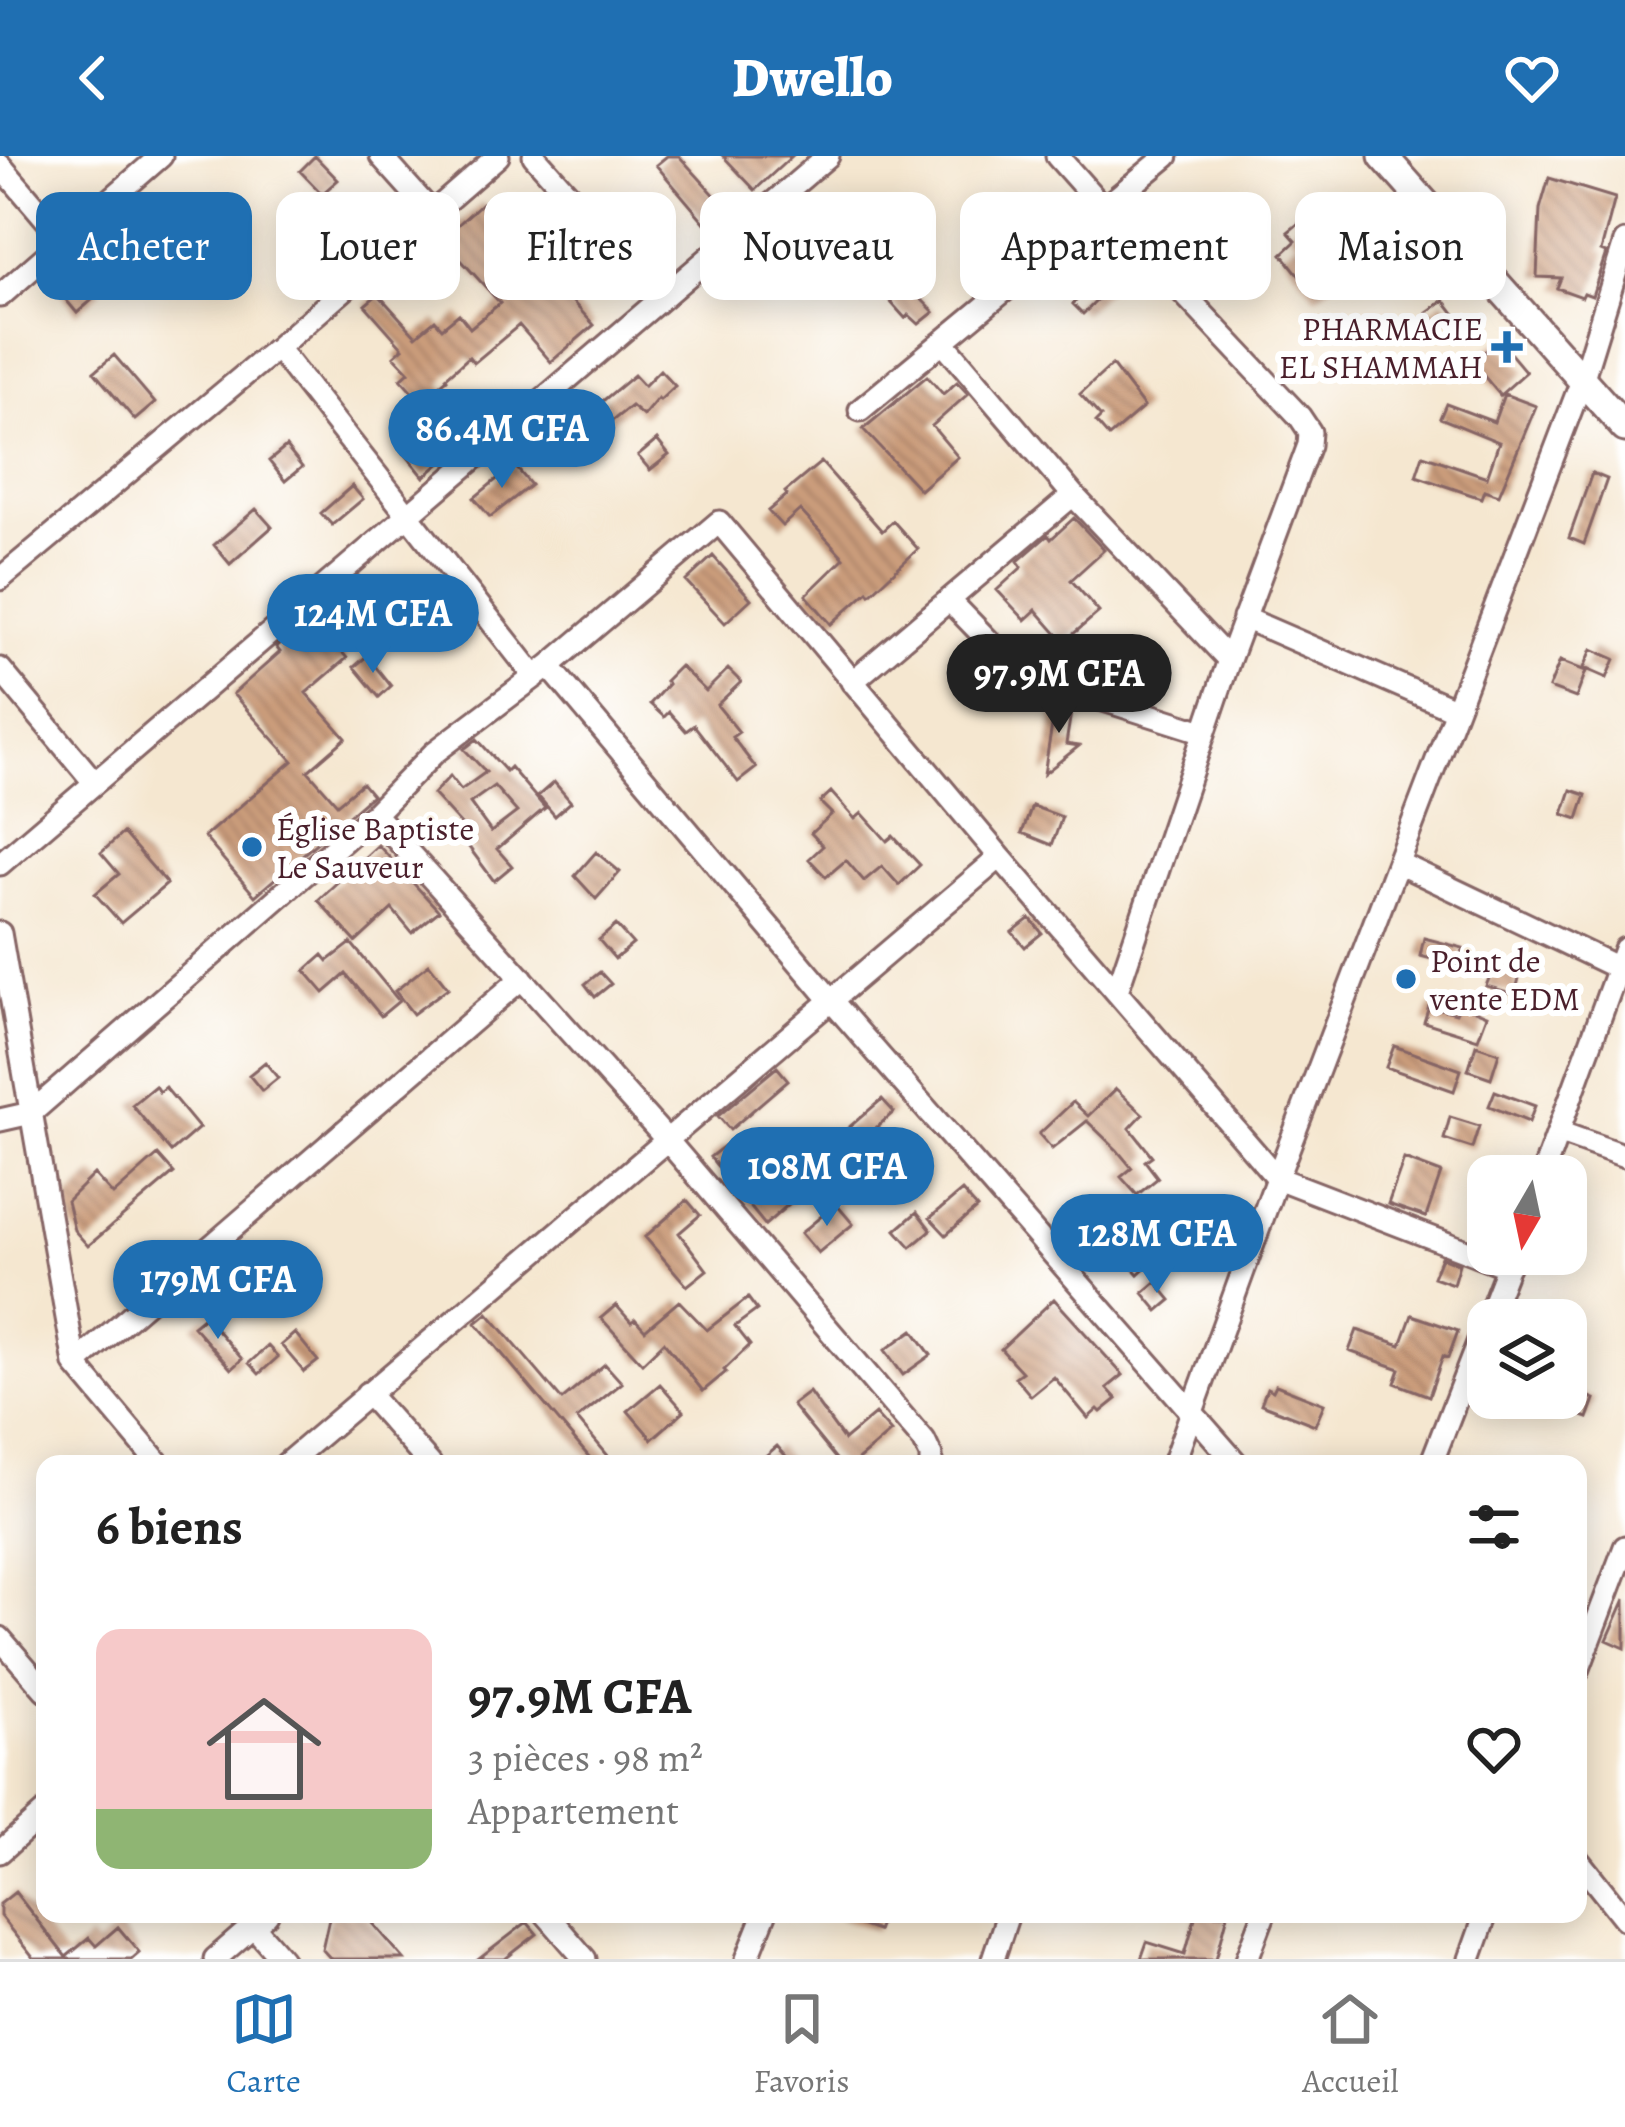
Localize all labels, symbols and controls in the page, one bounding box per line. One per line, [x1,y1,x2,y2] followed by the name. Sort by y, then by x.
[732,41,893,115] text: Dwello
[60,45,126,111] icon: back
[1499,45,1565,111] icon: heart
[36,192,252,300] chip: Acheter
[276,192,460,300] chip: Louer
[484,192,676,300] chip: Filtres
[700,192,936,300] chip: Nouveau
[960,192,1271,300] chip: Appartement
[1295,192,1506,300] chip: Maison
[1279,306,1483,389] place label: PHARMACIE EL SHAMMAH
[1494,334,1520,360] marker: PHARMACIE EL SHAMMAH
[365,389,639,491] pin: 86.4M CFA
[415,401,589,454] text: 86.4M CFA
[249,574,497,676] pin: 124M CFA
[294,586,452,639] text: 124M CFA
[922,634,1196,736] pin: 97.9M CFA
[974,646,1144,699] text: 97.9M CFA
[276,806,474,889] place label: Église Baptiste Le Sauveur
[239,834,265,860] marker: Église Baptiste Le Sauveur
[1429,938,1580,1021] place label: Point de vente EDM
[1393,966,1419,992] marker: Point de vente EDM
[703,1127,951,1229] pin: 108M CFA
[747,1139,907,1192] text: 108M CFA
[1467,1155,1587,1275] north arrow
[1467,1155,1587,1419] map controls
[1033,1194,1281,1296] pin: 128M CFA
[1078,1206,1236,1259] text: 128M CFA
[94,1240,342,1342] pin: 179M CFA
[140,1252,296,1305] text: 179M CFA
[1467,1299,1587,1419] button: layers
[96,1492,243,1562] text: 6 biens
[1461,1494,1527,1560] icon: filters
[468,1661,691,1731] text: 97.9M CFA
[192,1677,336,1821] icon: home
[1461,1716,1527,1782] icon: heart
[468,1731,703,1784] text: 3 pièces · 98 m²
[468,1784,679,1837] text: Appartement
[226,1986,301,2103] tab: Carte
[754,1986,850,2103] tab: Favoris
[1302,1986,1399,2103] tab: Accueil

